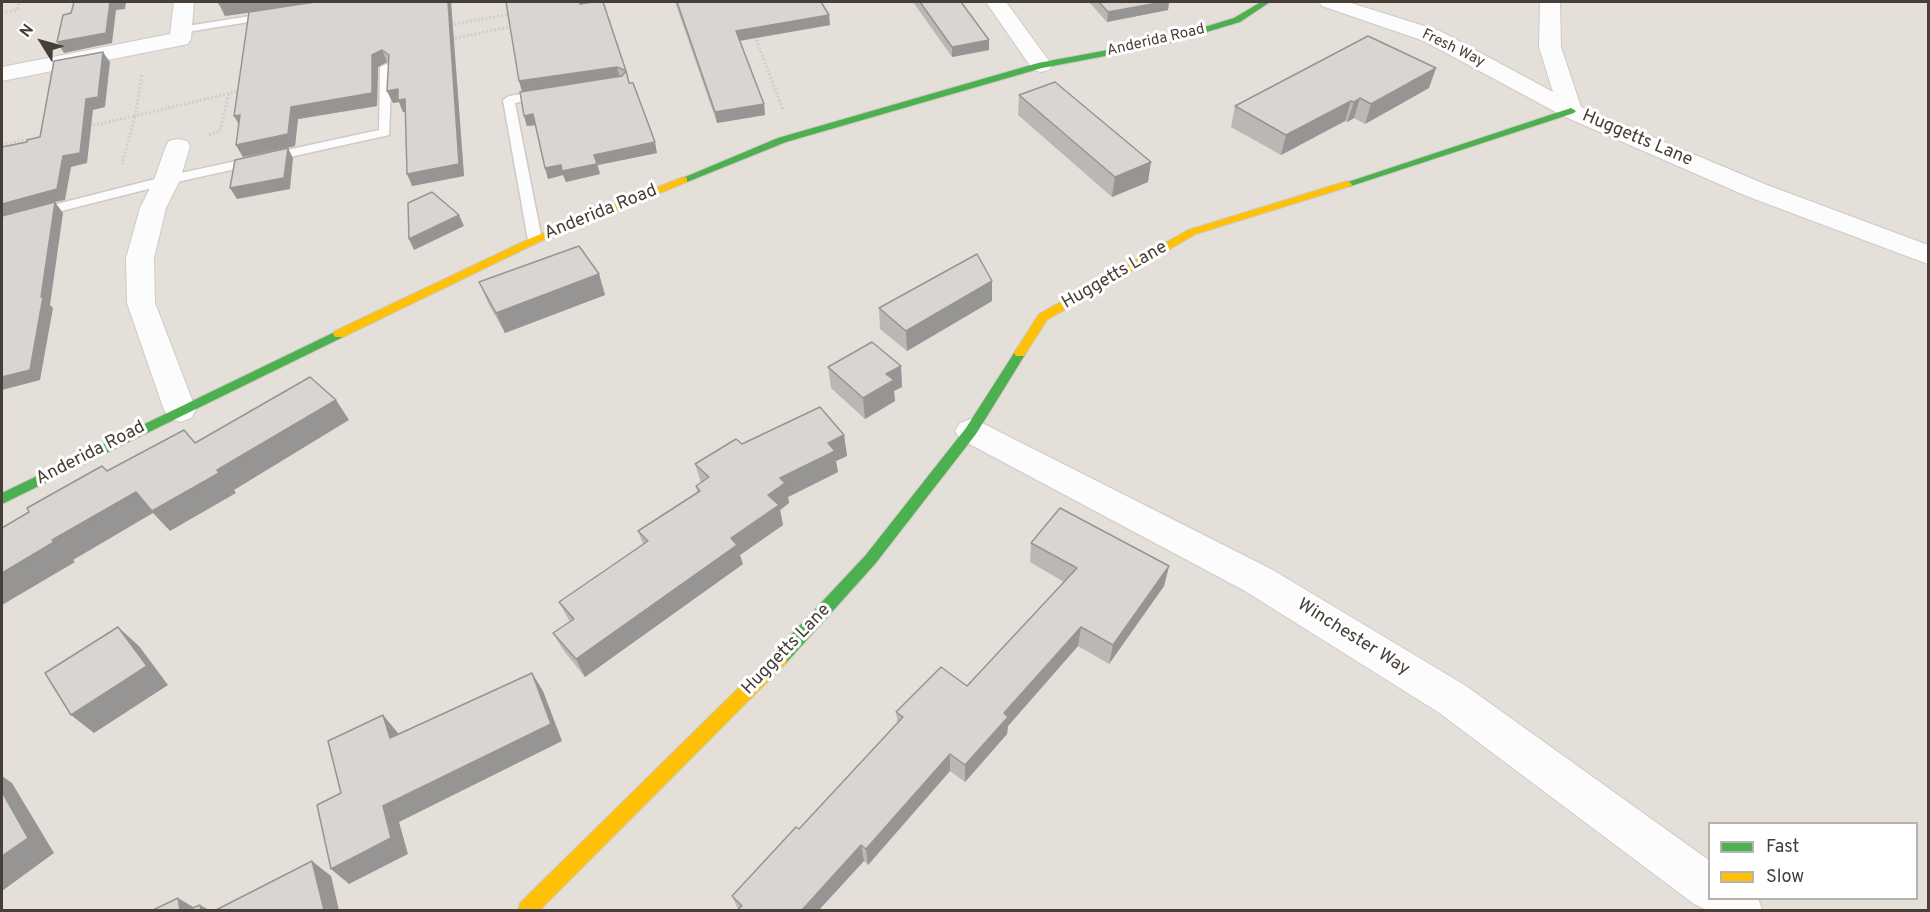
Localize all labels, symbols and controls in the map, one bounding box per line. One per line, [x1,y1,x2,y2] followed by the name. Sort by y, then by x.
[12,12,72,72] north arrow
[16,21,39,42] text: N
[1105,21,1207,61] street label: Anderida Road
[1419,26,1487,72] street label: Fresh Way
[1578,106,1696,172] street label: Huggetts Lane
[542,181,660,245] street label: Anderida Road
[1059,237,1171,315] street label: Huggetts Lane
[33,417,149,491] street label: Anderida Road
[1293,595,1413,681] street label: Winchester Way
[738,600,836,700] street label: Huggetts Lane
[1708,822,1918,900] legend
[1766,836,1799,859] text: Fast
[1766,866,1804,889] text: Slow

